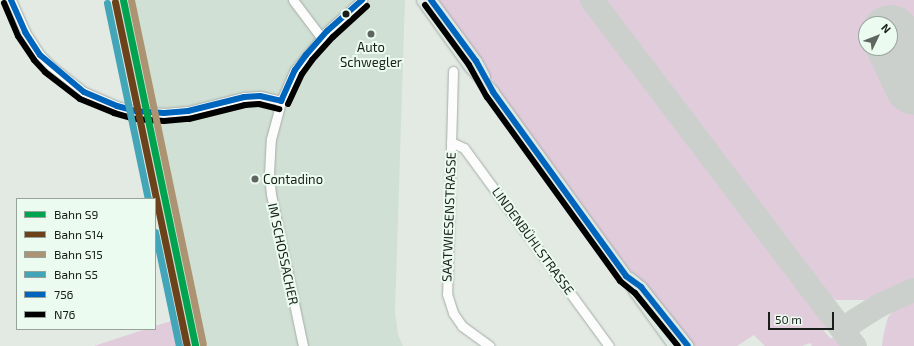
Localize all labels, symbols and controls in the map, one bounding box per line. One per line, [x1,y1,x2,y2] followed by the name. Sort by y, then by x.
[341,9,351,19] unlabelled marker
[858,16,898,56] north arrow
[879,21,894,35] text: N
[366,29,376,39] marker: Auto Schwegler
[340,40,402,71] place label: Auto Schwegler
[439,152,459,282] street label: SAATWIESENSTRASSE
[263,171,323,187] place label: Contadino
[250,174,260,184] marker: Contadino
[489,184,577,298] street label: LINDENBÜHLSTRASSE
[16,198,156,330] legend
[265,202,301,306] street label: IM SCHOSSACHER
[54,207,98,221] text: Bahn S9
[54,227,104,241] text: Bahn S14
[54,247,103,261] text: Bahn S15
[54,267,98,281] text: Bahn S5
[54,287,73,301] text: 756
[770,304,836,330] scale bar
[54,307,75,321] text: N76
[775,312,802,326] text: 50 m

